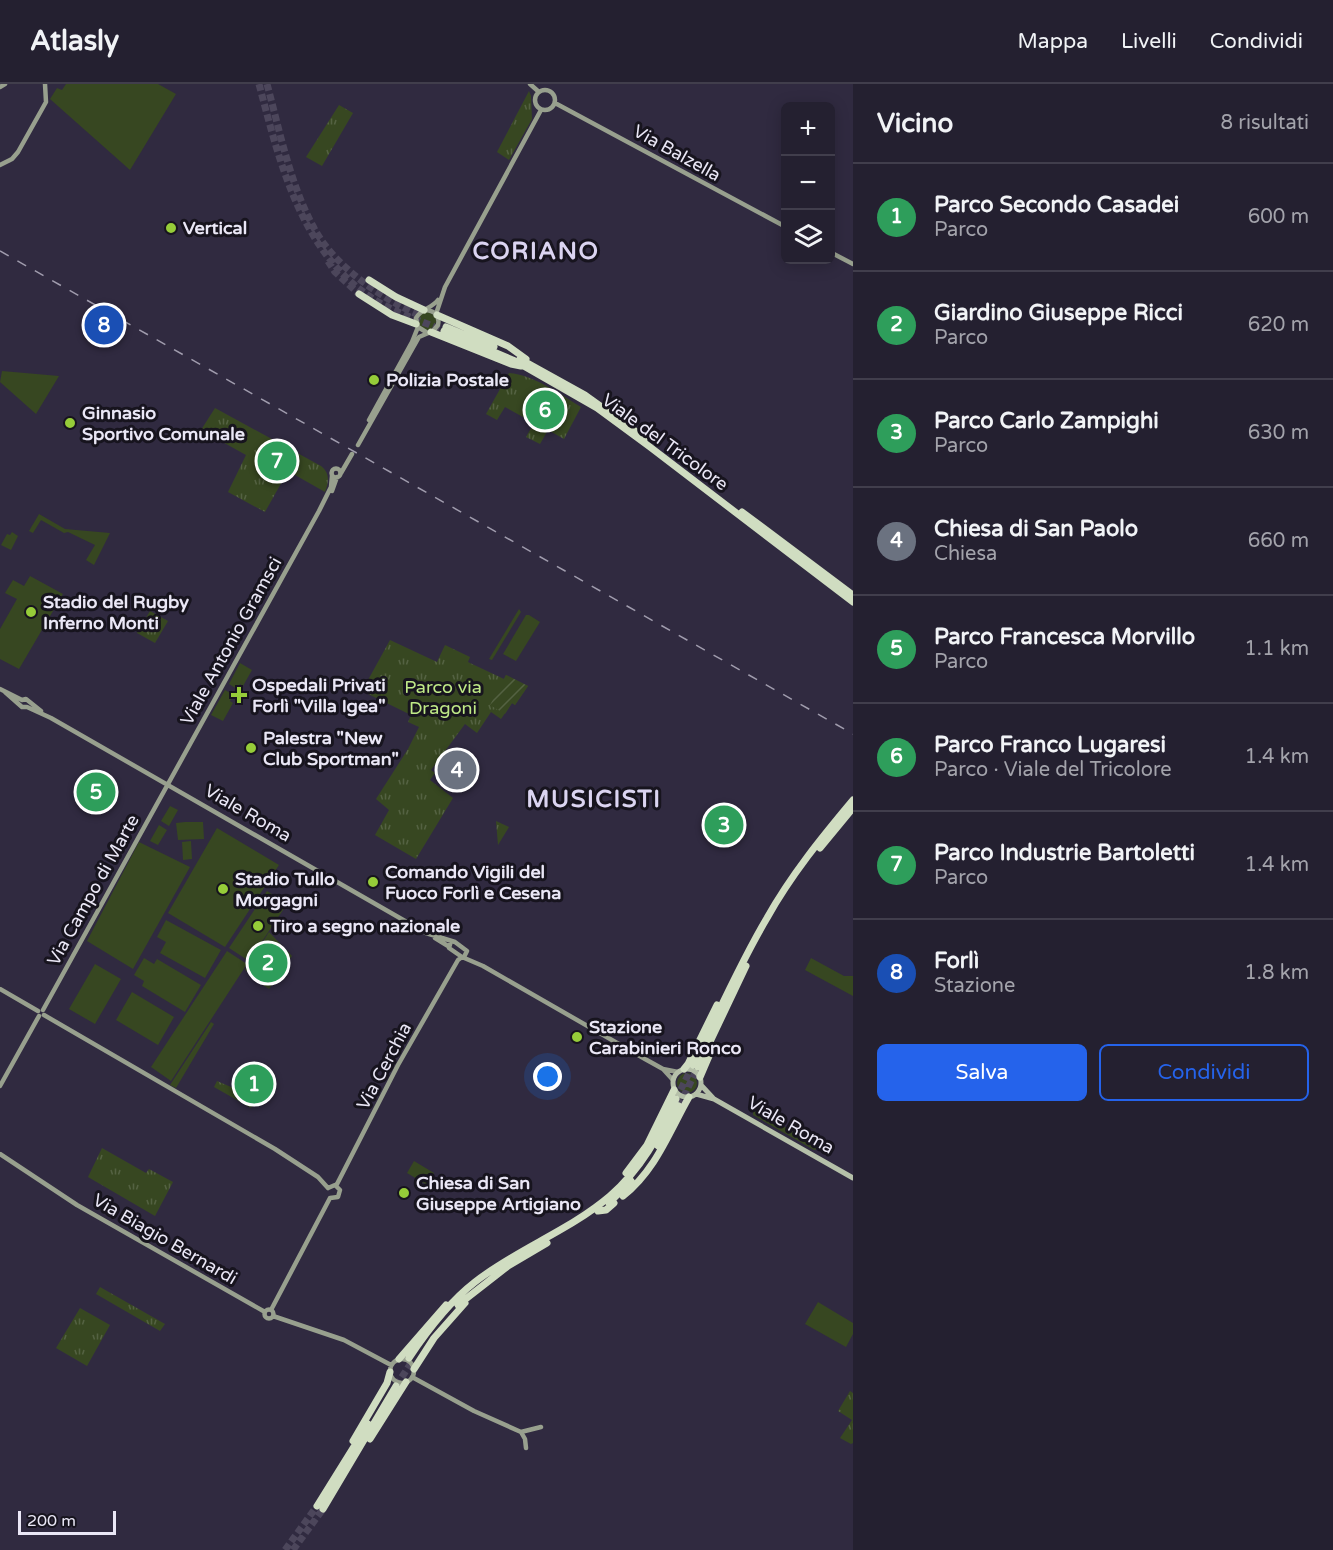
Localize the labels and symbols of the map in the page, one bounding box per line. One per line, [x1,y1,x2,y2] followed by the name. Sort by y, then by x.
[629,120,725,186] street label: Via Balzella
[183,217,247,239] place label: Vertical
[164,221,178,235] marker: Vertical
[473,237,599,266] district label: CORIANO
[84,302,124,348] pin: 8
[386,369,509,391] place label: Polizia Postale
[367,373,381,387] marker: Polizia Postale
[526,388,564,432] pin: 6
[597,389,733,495] street label: Viale del Tricolore
[82,402,245,445] place label: Ginnasio Sportivo Comunale
[63,416,77,430] marker: Ginnasio Sportivo Comunale
[258,438,296,484] pin: 7
[176,553,286,729] street label: Viale Antonio Gramsci
[43,591,189,634] place label: Stadio del Rugby Inferno Monti
[24,605,38,619] marker: Stadio del Rugby Inferno Monti
[252,674,386,717] place label: Ospedali Privati Forlì "Villa Igea"
[404,676,482,719] park label: Parco via Dragoni
[230,686,248,704] marker: Ospedali Privati Forlì "Villa Igea"
[263,727,399,770] place label: Palestra "New Club Sportman"
[244,741,258,755] marker: Palestra "New Club Sportman"
[438,748,476,792] pin: 4
[76,770,116,814] pin: 5
[201,779,295,847] street label: Viale Roma
[526,785,662,814] district label: MUSICISTI
[704,802,744,848] pin: 3
[42,811,144,969] street label: Via Campo di Marte
[385,861,561,904] place label: Comando Vigili del Fuoco Forlì e Cesena
[235,868,335,911] place label: Stadio Tullo Morgagni
[366,875,380,889] marker: Comando Vigili del Fuoco Forlì e Cesena
[216,882,230,896] marker: Stadio Tullo Morgagni
[269,915,460,937] place label: Tiro a segno nazionale
[251,919,265,933] marker: Tiro a segno nazionale
[248,940,288,986] pin: 2
[589,1016,741,1059] place label: Stazione Carabinieri Ronco
[352,1019,416,1113] street label: Via Cerchia
[570,1030,584,1044] marker: Stazione Carabinieri Ronco
[234,1062,274,1106] pin: 1
[533,1062,562,1091] your location
[744,1091,838,1159] street label: Viale Roma
[416,1172,581,1215] place label: Chiesa di San Giuseppe Artigiano
[397,1186,411,1200] marker: Chiesa di San Giuseppe Artigiano
[89,1189,241,1289] street label: Via Biagio Bernardi
[18,1508,116,1536] scale bar

